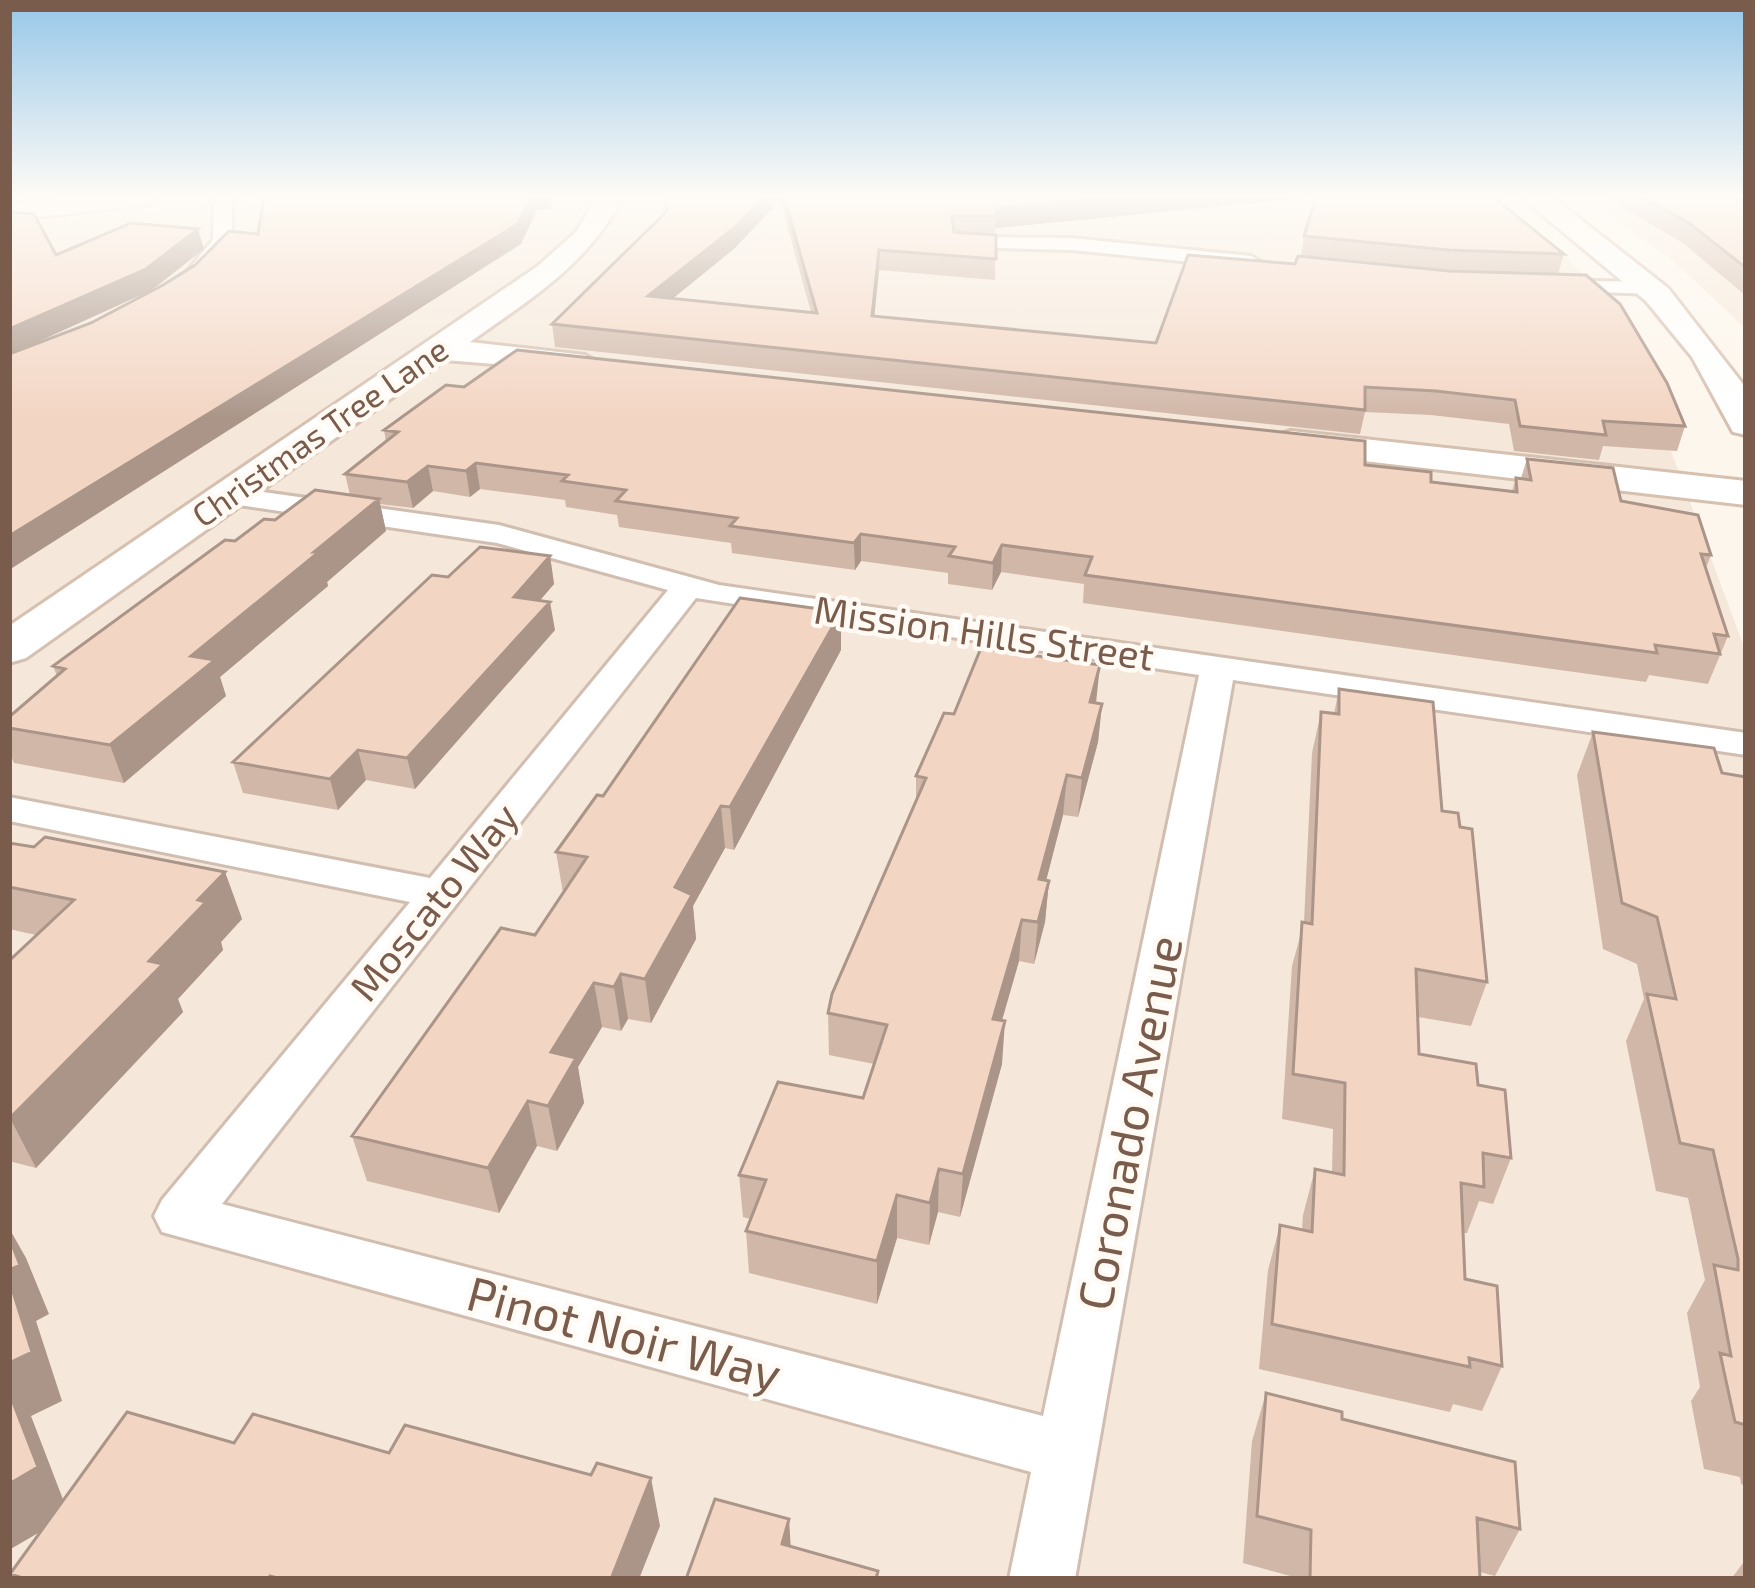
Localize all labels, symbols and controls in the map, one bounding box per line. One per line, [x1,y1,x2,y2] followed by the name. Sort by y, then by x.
[184,328,455,534] street label: Christmas Tree Lane
[811,584,1157,679] street label: Mission Hills Street
[339,793,527,1009] street label: Moscato Way
[1063,931,1193,1315] street label: Coronado Avenue
[461,1262,788,1402] street label: Pinot Noir Way

